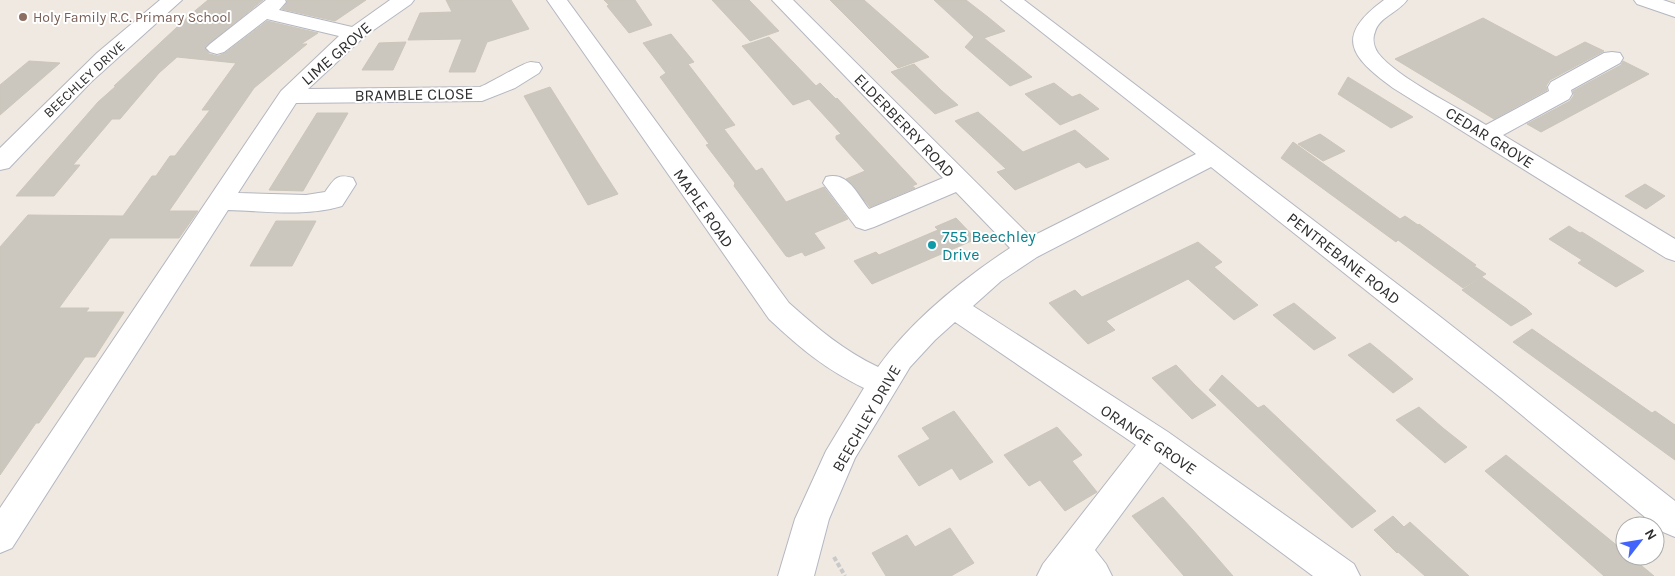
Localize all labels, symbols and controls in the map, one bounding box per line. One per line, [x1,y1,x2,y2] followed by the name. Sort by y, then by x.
[33,9,231,26] place label: Holy Family R.C. Primary School
[17,11,29,23] marker: Holy Family R.C. Primary School
[297,18,375,89] street label: LIME GROVE
[40,37,129,121] street label: BEECHLEY DRIVE
[850,70,959,181] street label: ELDERBERRY ROAD
[354,84,474,105] street label: BRAMBLE CLOSE
[1442,103,1537,172] street label: CEDAR GROVE
[669,165,738,251] street label: MAPLE ROAD
[1283,208,1404,308] street label: PENTREBANE ROAD
[942,227,1036,264] place label: 755 Beechley Drive
[926,239,938,251] marker: 755 Beechley Drive
[828,361,905,475] street label: BEECHLEY DRIVE
[1097,400,1200,479] street label: ORANGE GROVE
[1615,516,1665,566] north arrow
[1641,526,1661,543] text: N

